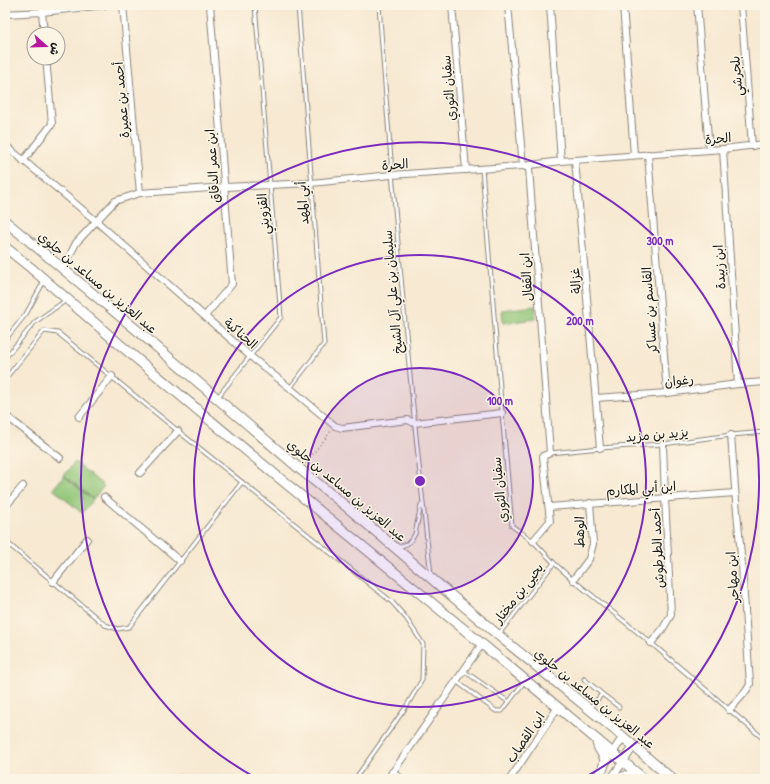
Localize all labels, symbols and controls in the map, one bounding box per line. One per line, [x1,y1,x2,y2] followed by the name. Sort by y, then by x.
[26,26,66,66] north arrow
[47,41,64,58] text: ش
[436,54,461,122] street label: سفيان الثوري
[725,55,750,97] street label: بلجرشي
[109,60,133,139] street label: أحمد بن عميرة
[200,128,224,204] street label: ابن عمر الدقاق
[704,128,732,148] street label: الحرة
[381,154,409,174] street label: الحرة
[291,180,315,225] street label: أبي المهد
[252,192,277,235] street label: القزويني
[34,227,161,338] street label: عبد العزيز بن مساعد بن جلوي
[378,229,409,355] street label: سليمان بن علي آل الشيخ
[646,232,674,249] text: 300 m
[708,244,730,290] street label: ابن زبيدة
[515,252,537,302] street label: ابن القفال
[637,266,663,355] street label: القاسم بن عساكر
[565,267,585,295] street label: غزالة
[566,312,594,329] text: 200 m
[220,313,262,353] street label: الحناكية
[663,369,695,391] street label: رغوان
[487,392,513,409] text: 100 m
[625,422,689,446] street label: يزيد بن مزيد
[283,435,410,546] street label: عبد العزيز بن مساعد بن جلوي
[487,456,512,524] street label: سفيان الثوري
[413,474,427,488] centre of rings
[605,477,677,502] street label: ابن أبي المكارم
[646,507,668,589] street label: أحمد الطرطوش
[570,516,588,548] street label: الوهط
[721,551,743,604] street label: ابن مهاجر
[488,559,548,628] street label: يحيى بن مختار
[530,644,659,753] street label: عبد العزيز بن مساعد بن جلوي
[501,708,549,766] street label: ابن القصاب

